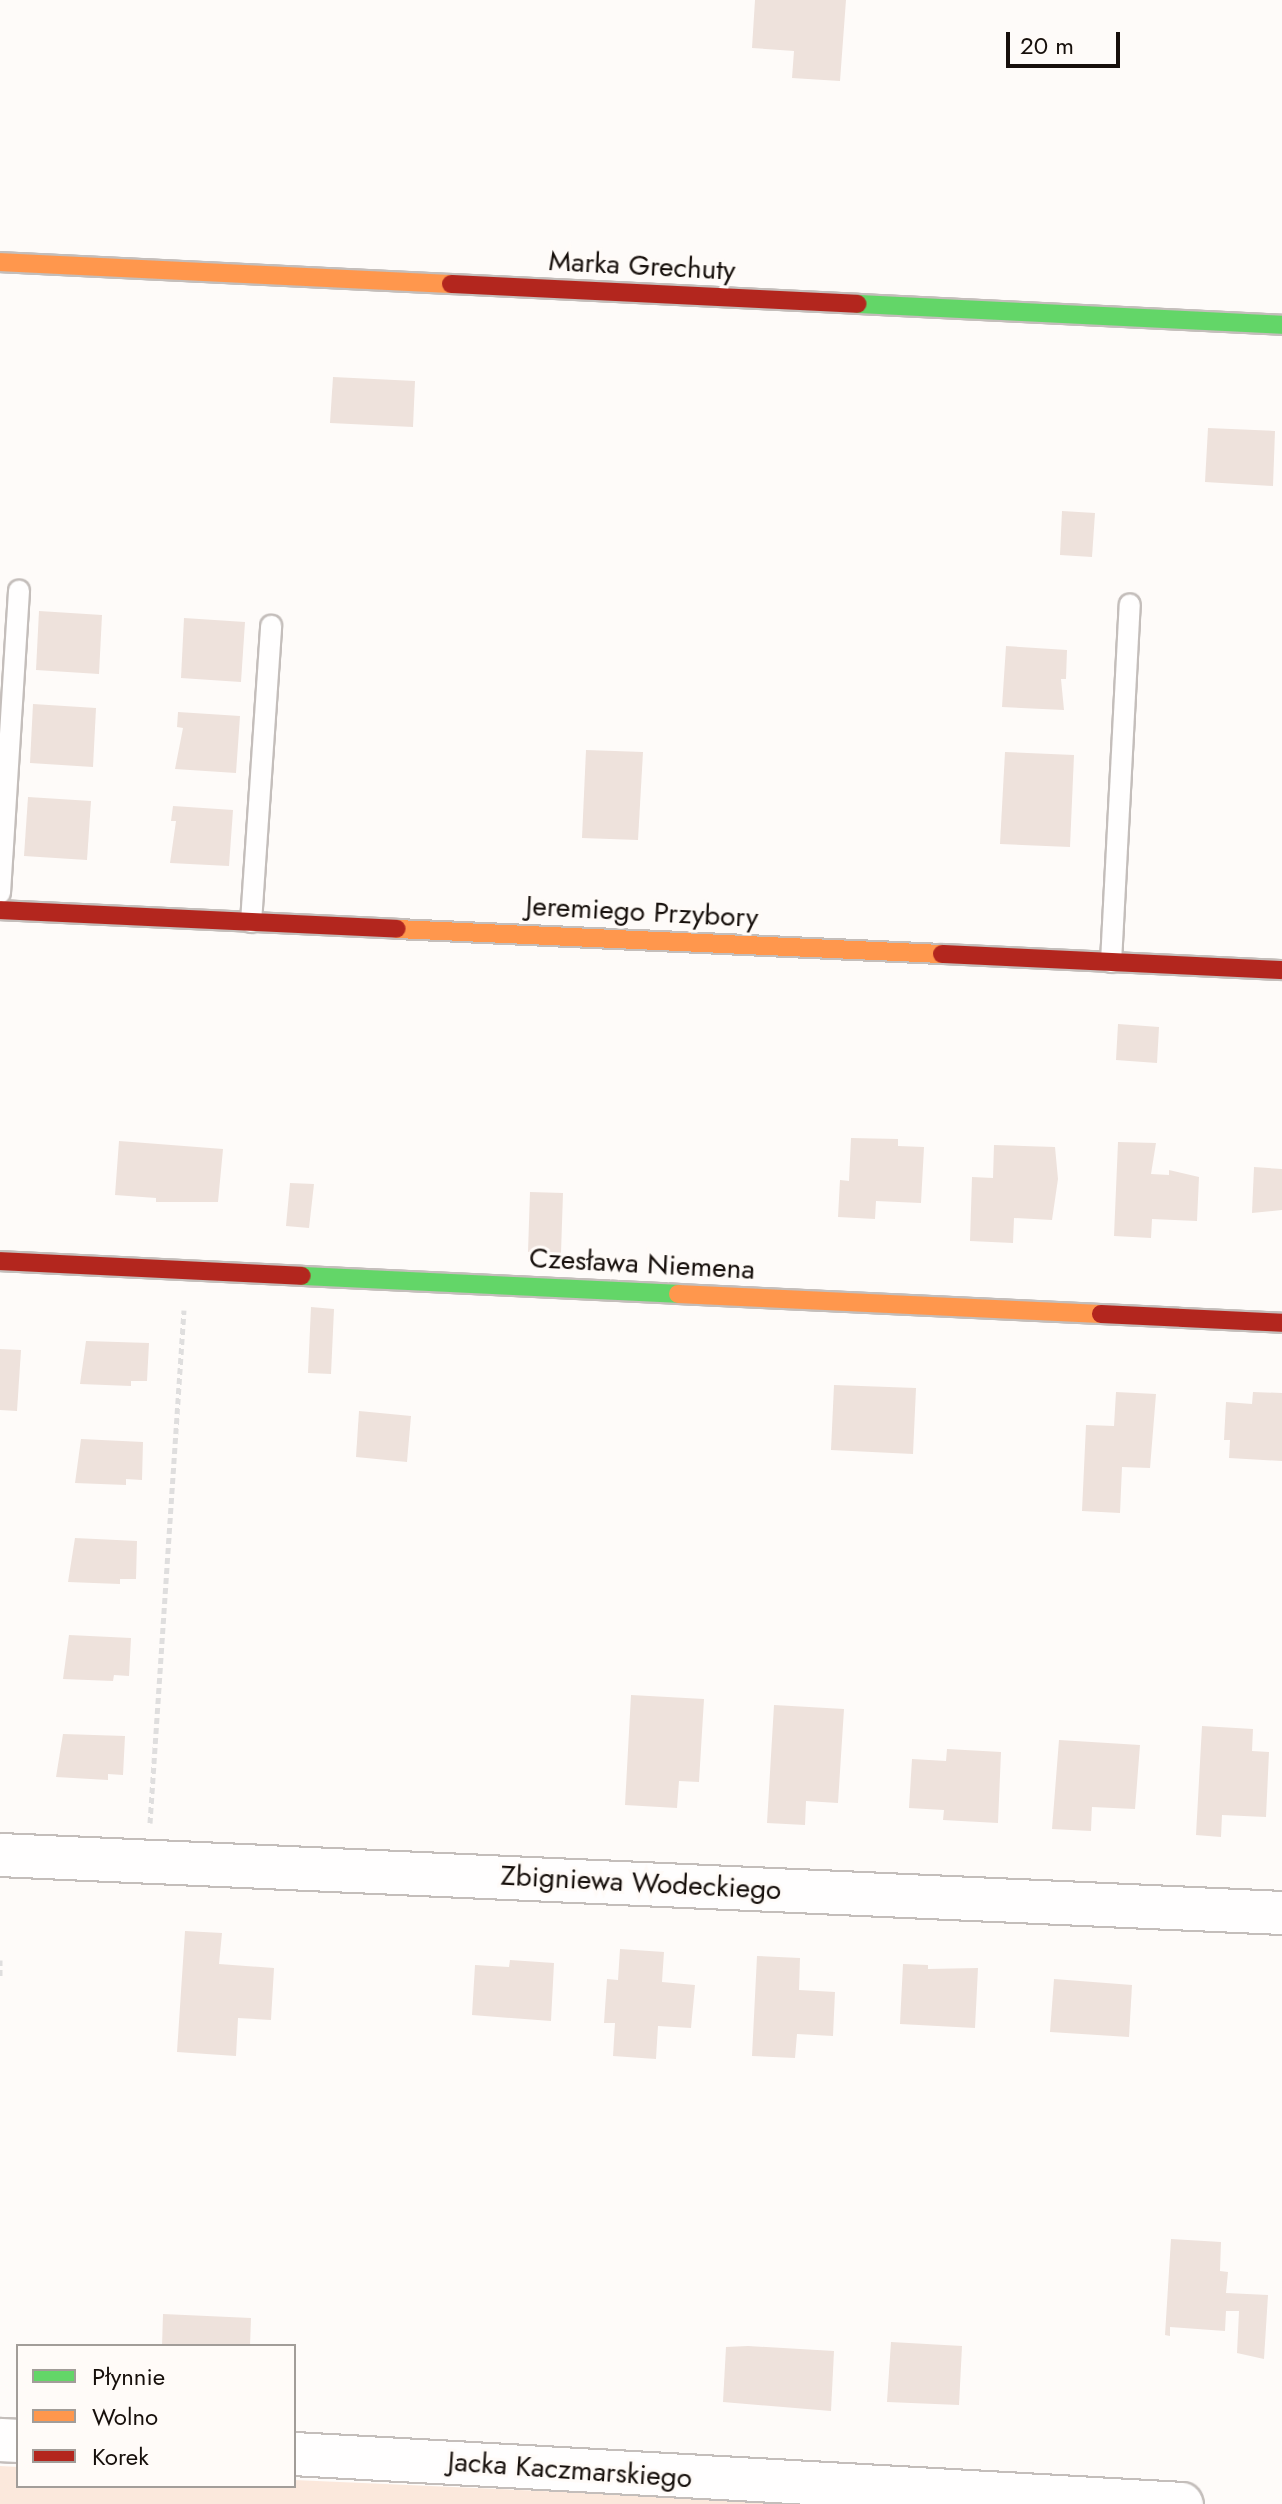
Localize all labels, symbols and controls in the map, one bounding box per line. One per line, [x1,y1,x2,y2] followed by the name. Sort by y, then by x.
[1010,16,1124,66] scale bar
[1020,28,1074,63] text: 20 m
[548,244,736,288] street label: Marka Grechuty
[525,889,759,935] street label: Jeremiego Przybory
[528,1241,756,1287] street label: Czesława Niemena
[500,1859,782,1907] street label: Zbigniewa Wodeckiego
[16,2344,296,2488] legend
[92,2359,165,2394] text: Płynnie
[92,2399,158,2434] text: Wolno
[92,2439,149,2474] text: Korek
[447,2445,693,2495] street label: Jacka Kaczmarskiego

